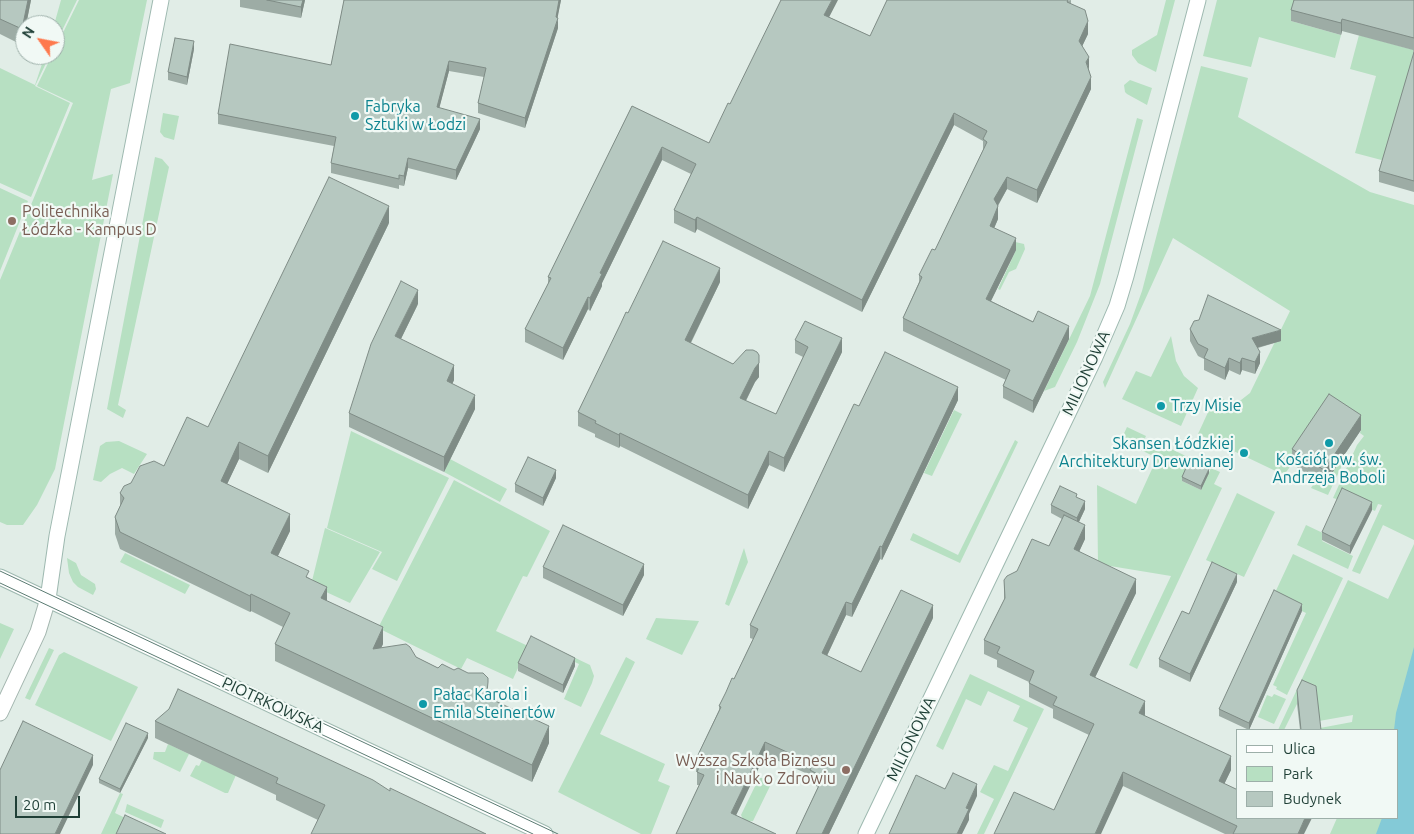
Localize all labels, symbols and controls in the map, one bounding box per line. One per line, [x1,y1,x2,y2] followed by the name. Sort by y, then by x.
[15,15,65,65] north arrow
[19,24,38,41] text: N
[365,97,466,135] place label: Fabryka Sztuki w Łodzi
[349,110,361,122] marker: Fabryka Sztuki w Łodzi
[22,202,157,240] place label: Politechnika Łódzka - Kampus D
[6,215,18,227] marker: Politechnika Łódzka - Kampus D
[1058,327,1114,419] street label: MILIONOWA
[1171,396,1242,416] place label: Trzy Misie
[1155,400,1167,412] marker: Trzy Misie
[1059,434,1234,472] place label: Skansen Łódzkiej Architektury Drewnianej
[1323,437,1335,449] marker: Kościół pw. św. Andrzeja Boboli
[1238,447,1250,459] marker: Skansen Łódzkiej Architektury Drewnianej
[1272,450,1386,488] place label: Kościół pw. św. Andrzeja Boboli
[219,673,327,737] street label: PIOTRKOWSKA
[433,685,555,723] place label: Pałac Karola i Emila Steinertów
[882,694,940,784] street label: MILIONOWA
[417,698,429,710] marker: Pałac Karola i Emila Steinertów
[1236,729,1399,819] legend
[1283,740,1315,757] text: Ulica
[675,751,836,789] place label: Wyższa Szkoła Biznesu i Nauk o Zdrowiu
[840,764,852,776] marker: Wyższa Szkoła Biznesu i Nauk o Zdrowiu
[1283,765,1313,782] text: Park
[18,786,82,818] scale bar
[1283,790,1342,807] text: Budynek
[23,796,56,813] text: 20 m

